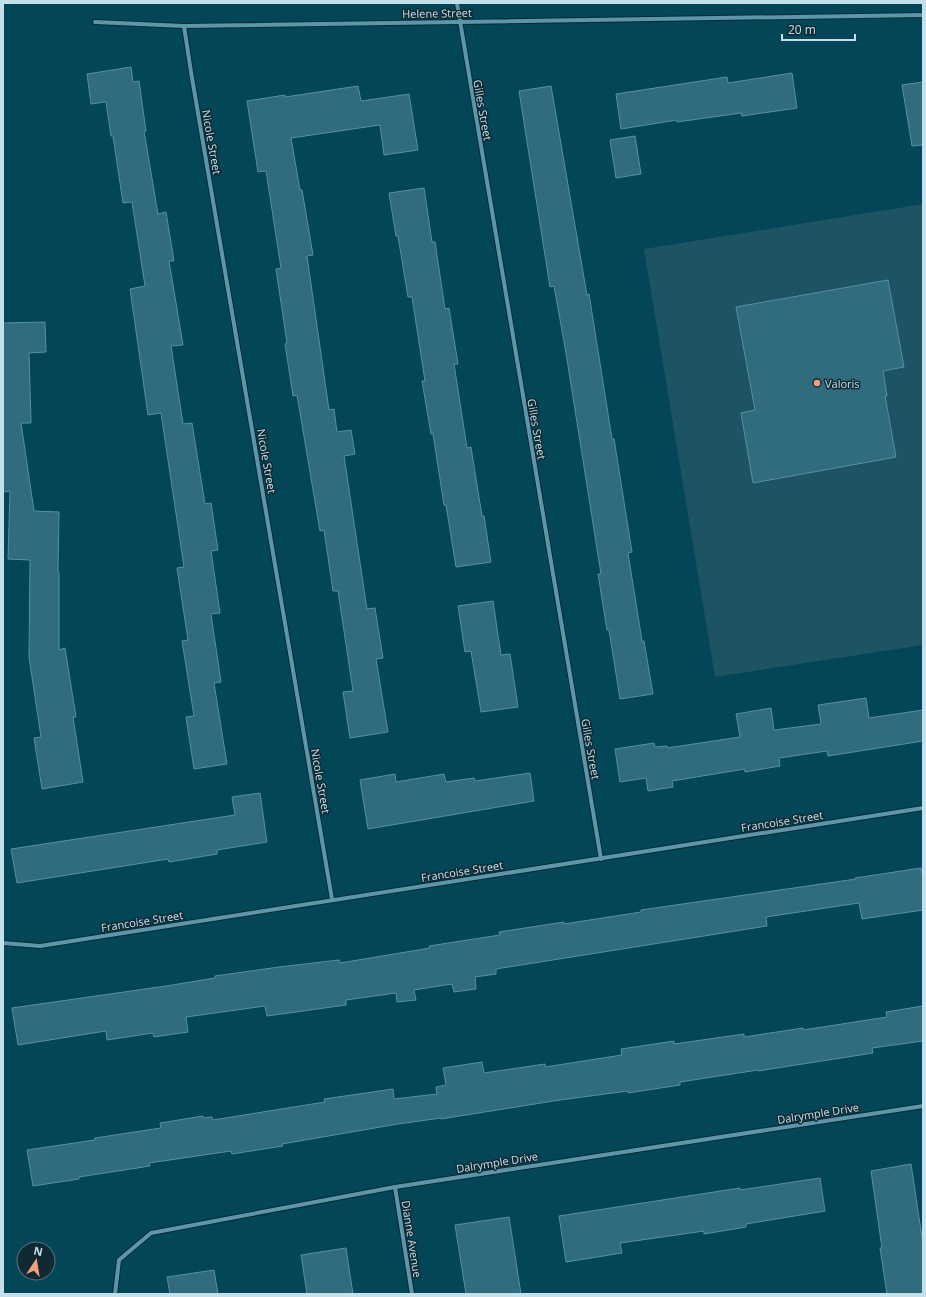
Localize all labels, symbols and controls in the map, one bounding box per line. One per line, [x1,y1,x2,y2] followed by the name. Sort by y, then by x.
[402,5,472,21] street label: Helene Street
[782,16,855,42] scale bar
[788,21,816,38] text: 20 m
[470,78,496,142] street label: Gilles Street
[199,108,225,176] street label: Nicole Street
[825,376,860,391] place label: Valoris
[812,378,822,388] marker: Valoris
[524,397,550,461] street label: Gilles Street
[254,427,280,495] street label: Nicole Street
[578,717,604,781] street label: Gilles Street
[308,747,334,815] street label: Nicole Street
[740,807,824,835] street label: Francoise Street
[420,857,504,885] street label: Francoise Street
[100,907,184,935] street label: Francoise Street
[776,1099,860,1127] street label: Dalrymple Drive
[455,1148,539,1176] street label: Dalrymple Drive
[399,1199,425,1279] street label: Dianne Avenue
[16,1241,56,1281] north arrow
[32,1242,44,1259] text: N

